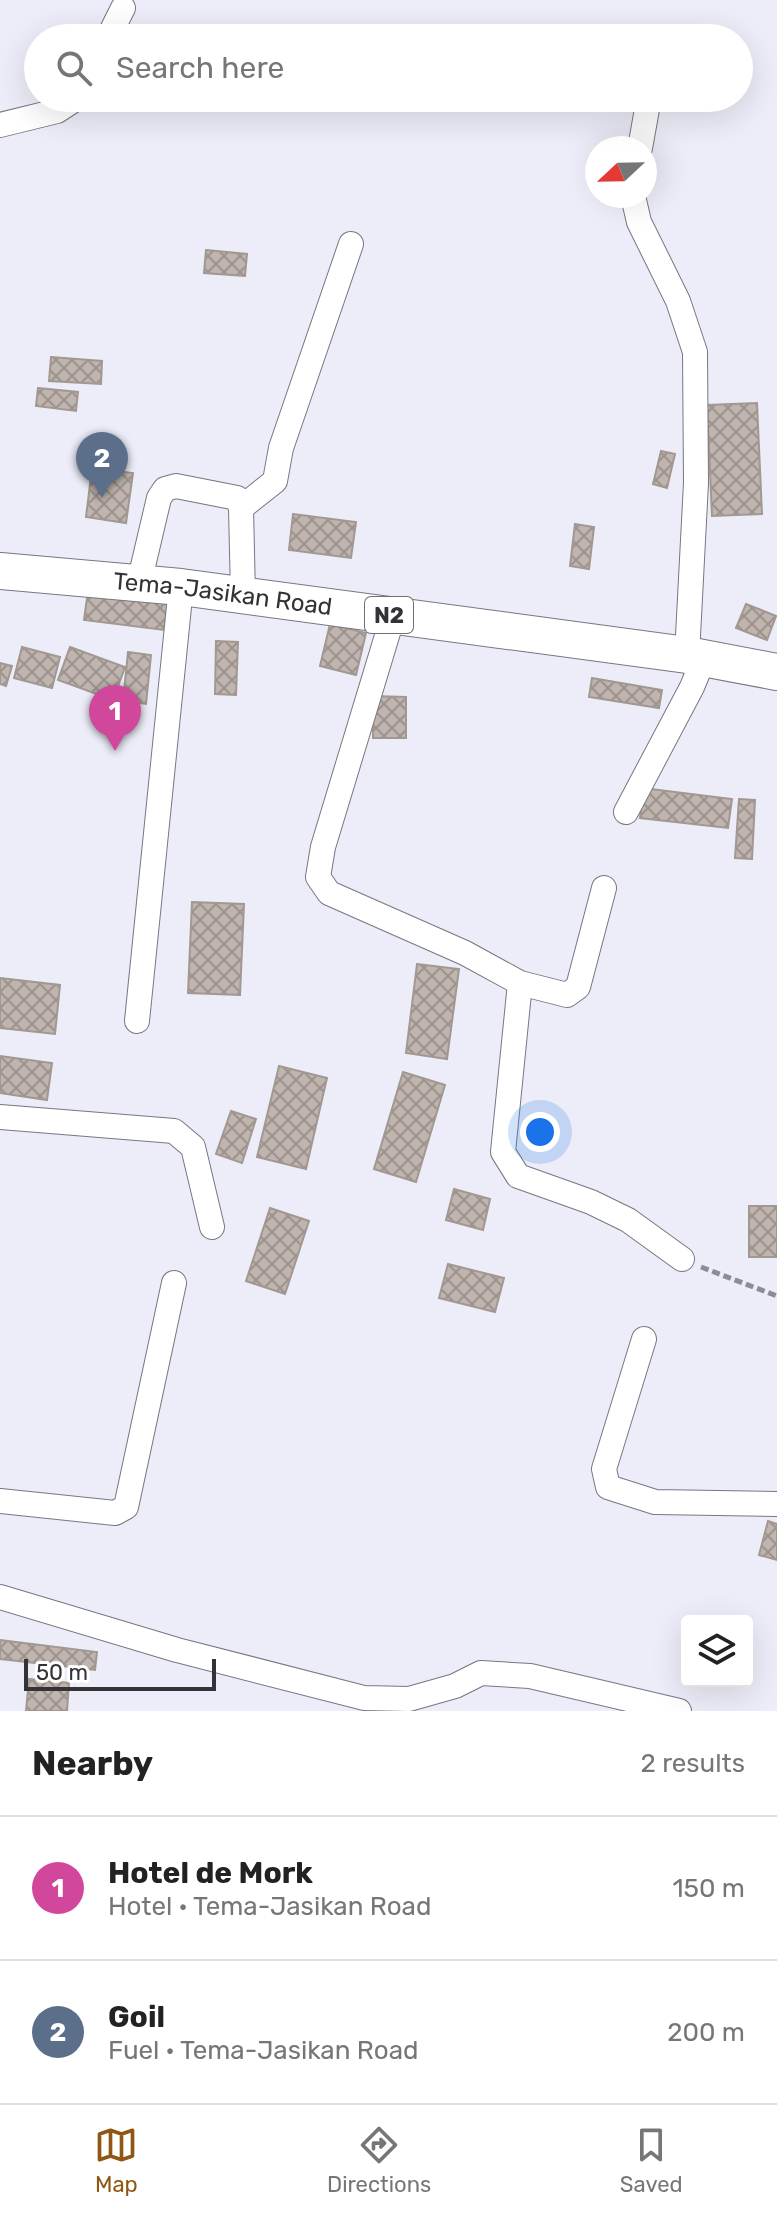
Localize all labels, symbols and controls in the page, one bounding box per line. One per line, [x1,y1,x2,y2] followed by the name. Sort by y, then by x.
[24,24,753,112] search box
[52,46,96,90] icon: search
[116,50,284,86] text: Search here
[585,136,657,208] north arrow
[76,432,128,498] pin: 2
[112,567,334,621] street label: Tema-Jasikan Road
[365,597,413,633] road number: N2
[89,685,141,751] pin: 1
[520,1112,560,1152] your location
[681,1615,753,1687] map controls
[681,1615,753,1687] button: layers
[24,1655,216,1691] scale bar
[36,1659,88,1686] text: 50 m
[32,1743,153,1784] text: Nearby
[641,1748,745,1779] text: 2 results
[108,1855,313,1891] text: Hotel de Mork
[52,1873,64,1904] text: 1
[672,1873,745,1904] text: 150 m
[108,1891,431,1922] text: Hotel · Tema-Jasikan Road
[108,1999,165,2035] text: Goil
[50,2017,66,2048] text: 2
[667,2017,745,2048] text: 200 m
[108,2035,418,2066] text: Fuel · Tema-Jasikan Road
[94,2123,138,2198] tab: Map
[327,2123,431,2198] tab: Directions
[620,2123,683,2198] tab: Saved

